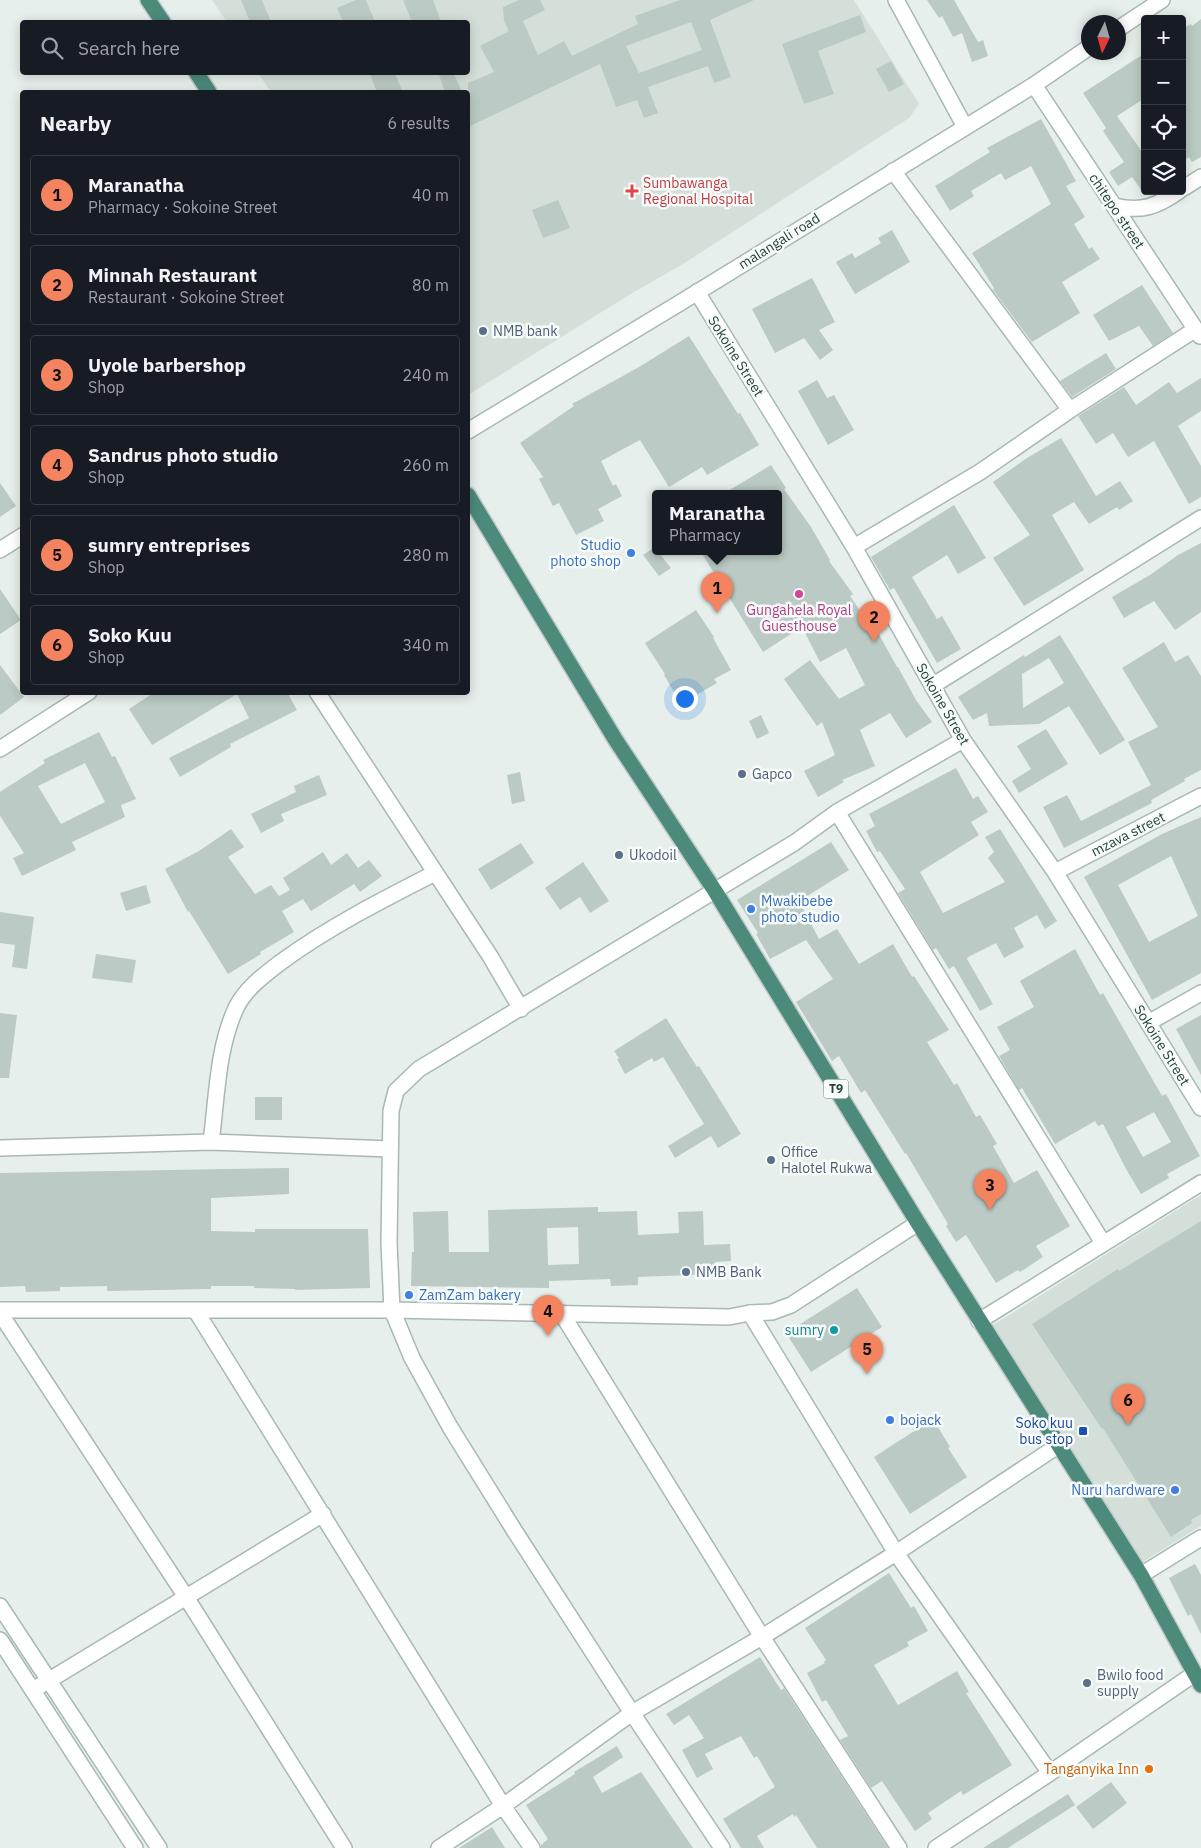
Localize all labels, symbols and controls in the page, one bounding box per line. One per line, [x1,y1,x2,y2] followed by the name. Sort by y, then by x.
[1081,15,1126,60] north arrow
[1141,15,1186,195] map controls
[1141,15,1186,60] button: +
[20,20,470,75] search box
[38,34,66,62] icon: search
[78,36,180,60] text: Search here
[1141,60,1186,105] button: −
[1141,105,1186,150] button: locate
[40,109,111,137] text: Nearby
[387,113,450,133] text: 6 results
[1141,150,1186,195] button: layers
[1085,170,1149,252] street label: chitepo street
[88,173,184,197] text: Maranatha
[643,174,753,208] place label: Sumbawanga Regional Hospital
[625,184,639,198] marker: Sumbawanga Regional Hospital
[52,185,62,205] text: 1
[412,185,449,205] text: 40 m
[88,197,277,217] text: Pharmacy · Sokoine Street
[735,209,823,273] street label: malangali road
[88,263,257,287] text: Minnah Restaurant
[52,275,62,295] text: 2
[412,275,449,295] text: 80 m
[88,287,284,307] text: Restaurant · Sokoine Street
[704,312,768,400] street label: Sokoine Street
[493,322,558,340] place label: NMB bank
[477,325,489,337] marker: NMB bank
[88,353,246,377] text: Uyole barbershop
[52,365,62,385] text: 3
[402,365,449,385] text: 240 m
[88,377,125,397] text: Shop
[88,443,278,467] text: Sandrus photo studio
[52,455,62,475] text: 4
[402,455,449,475] text: 260 m
[88,467,125,487] text: Shop
[652,490,782,555] popup
[669,501,765,525] text: Maranatha
[669,525,741,545] text: Pharmacy
[88,533,250,557] text: sumry entreprises
[550,536,621,570] place label: Studio photo shop
[52,545,62,565] text: 5
[402,545,449,565] text: 280 m
[625,547,637,559] marker: Studio photo shop
[88,557,125,577] text: Shop
[701,572,733,613] pin: 1
[793,588,805,600] marker: Gungahela Royal Guesthouse
[746,601,852,635] place label: Gungahela Royal Guesthouse
[858,601,890,642] pin: 2
[88,623,172,647] text: Soko Kuu
[52,635,62,655] text: 6
[402,635,449,655] text: 340 m
[88,647,125,667] text: Shop
[912,660,974,748] street label: Sokoine Street
[672,686,698,712] your location
[752,765,792,783] place label: Gapco
[736,768,748,780] marker: Gapco
[1088,808,1168,860] street label: mzava street
[629,846,677,864] place label: Ukodoil
[613,849,625,861] marker: Ukodoil
[761,892,840,926] place label: Mwakibebe photo studio
[745,903,757,915] marker: Mwakibebe photo studio
[1130,1001,1194,1089] street label: Sokoine Street
[824,1080,848,1098] road number: T9
[781,1143,873,1177] place label: Office Halotel Rukwa
[765,1154,777,1166] marker: Office Halotel Rukwa
[974,1169,1006,1210] pin: 3
[696,1263,762,1281] place label: NMB Bank
[680,1266,692,1278] marker: NMB Bank
[419,1286,521,1304] place label: ZamZam bakery
[403,1289,415,1301] marker: ZamZam bakery
[532,1295,564,1336] pin: 4
[785,1321,824,1339] place label: sumry
[828,1324,840,1336] marker: sumry
[851,1333,883,1374] pin: 5
[1112,1384,1144,1425] pin: 6
[900,1411,942,1429] place label: bojack
[884,1414,896,1426] marker: bojack
[1016,1414,1073,1448] place label: Soko kuu bus stop
[1077,1425,1089,1437] marker: Soko kuu bus stop
[1071,1481,1165,1499] place label: Nuru hardware
[1169,1484,1181,1496] marker: Nuru hardware
[1097,1666,1164,1700] place label: Bwilo food supply
[1081,1677,1093,1689] marker: Bwilo food supply
[1044,1760,1139,1778] place label: Tanganyika Inn
[1143,1763,1155,1775] marker: Tanganyika Inn

